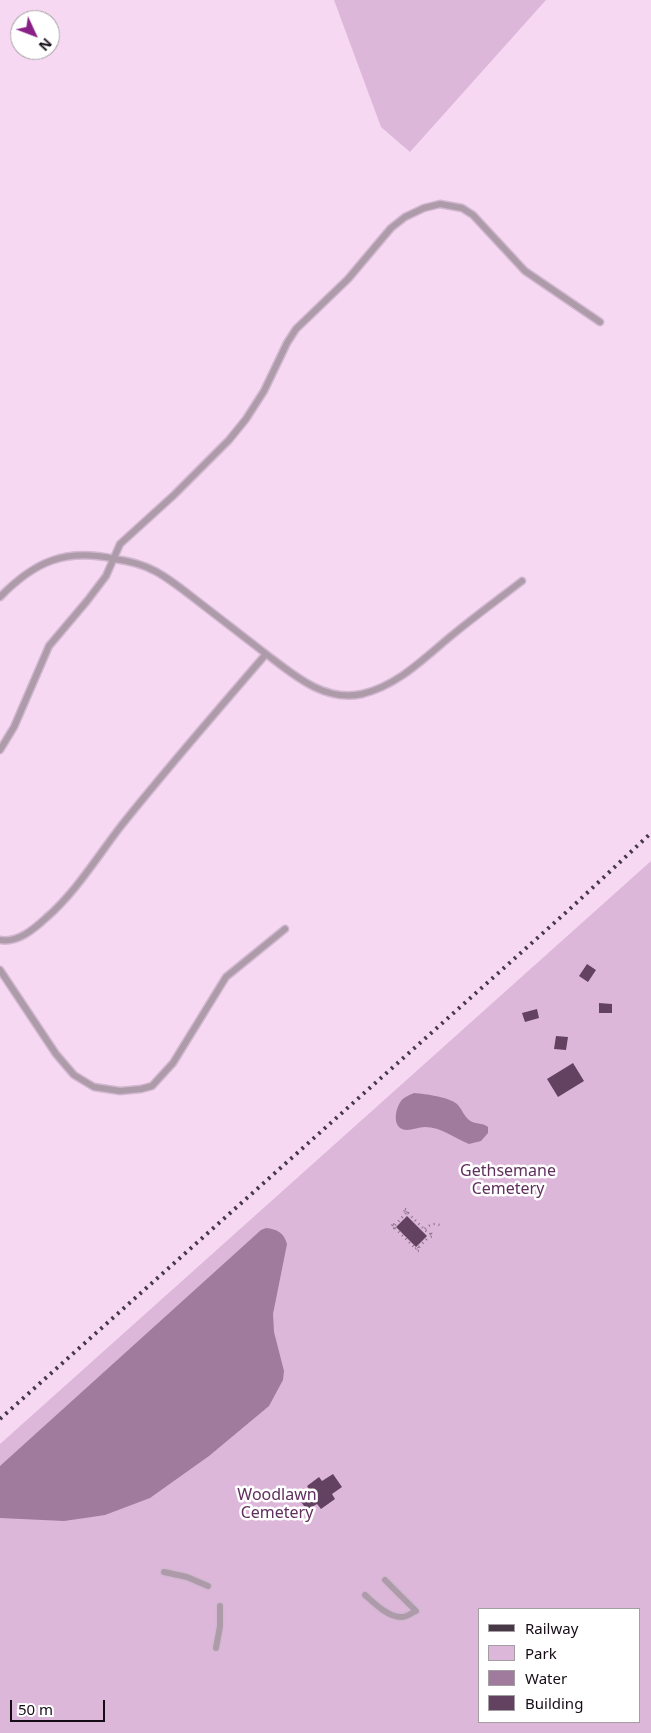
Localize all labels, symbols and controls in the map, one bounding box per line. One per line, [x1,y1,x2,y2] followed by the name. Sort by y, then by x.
[10,10,60,60] north arrow
[35,34,56,56] text: N
[460,1161,556,1199] park label: Gethsemane Cemetery
[237,1485,317,1523] park label: Woodlawn Cemetery
[478,1608,641,1723] legend
[525,1618,578,1638] text: Railway
[525,1643,557,1663] text: Park
[525,1668,567,1688] text: Water
[12,1690,108,1722] scale bar
[525,1693,583,1713] text: Building
[18,1699,53,1719] text: 50 m

